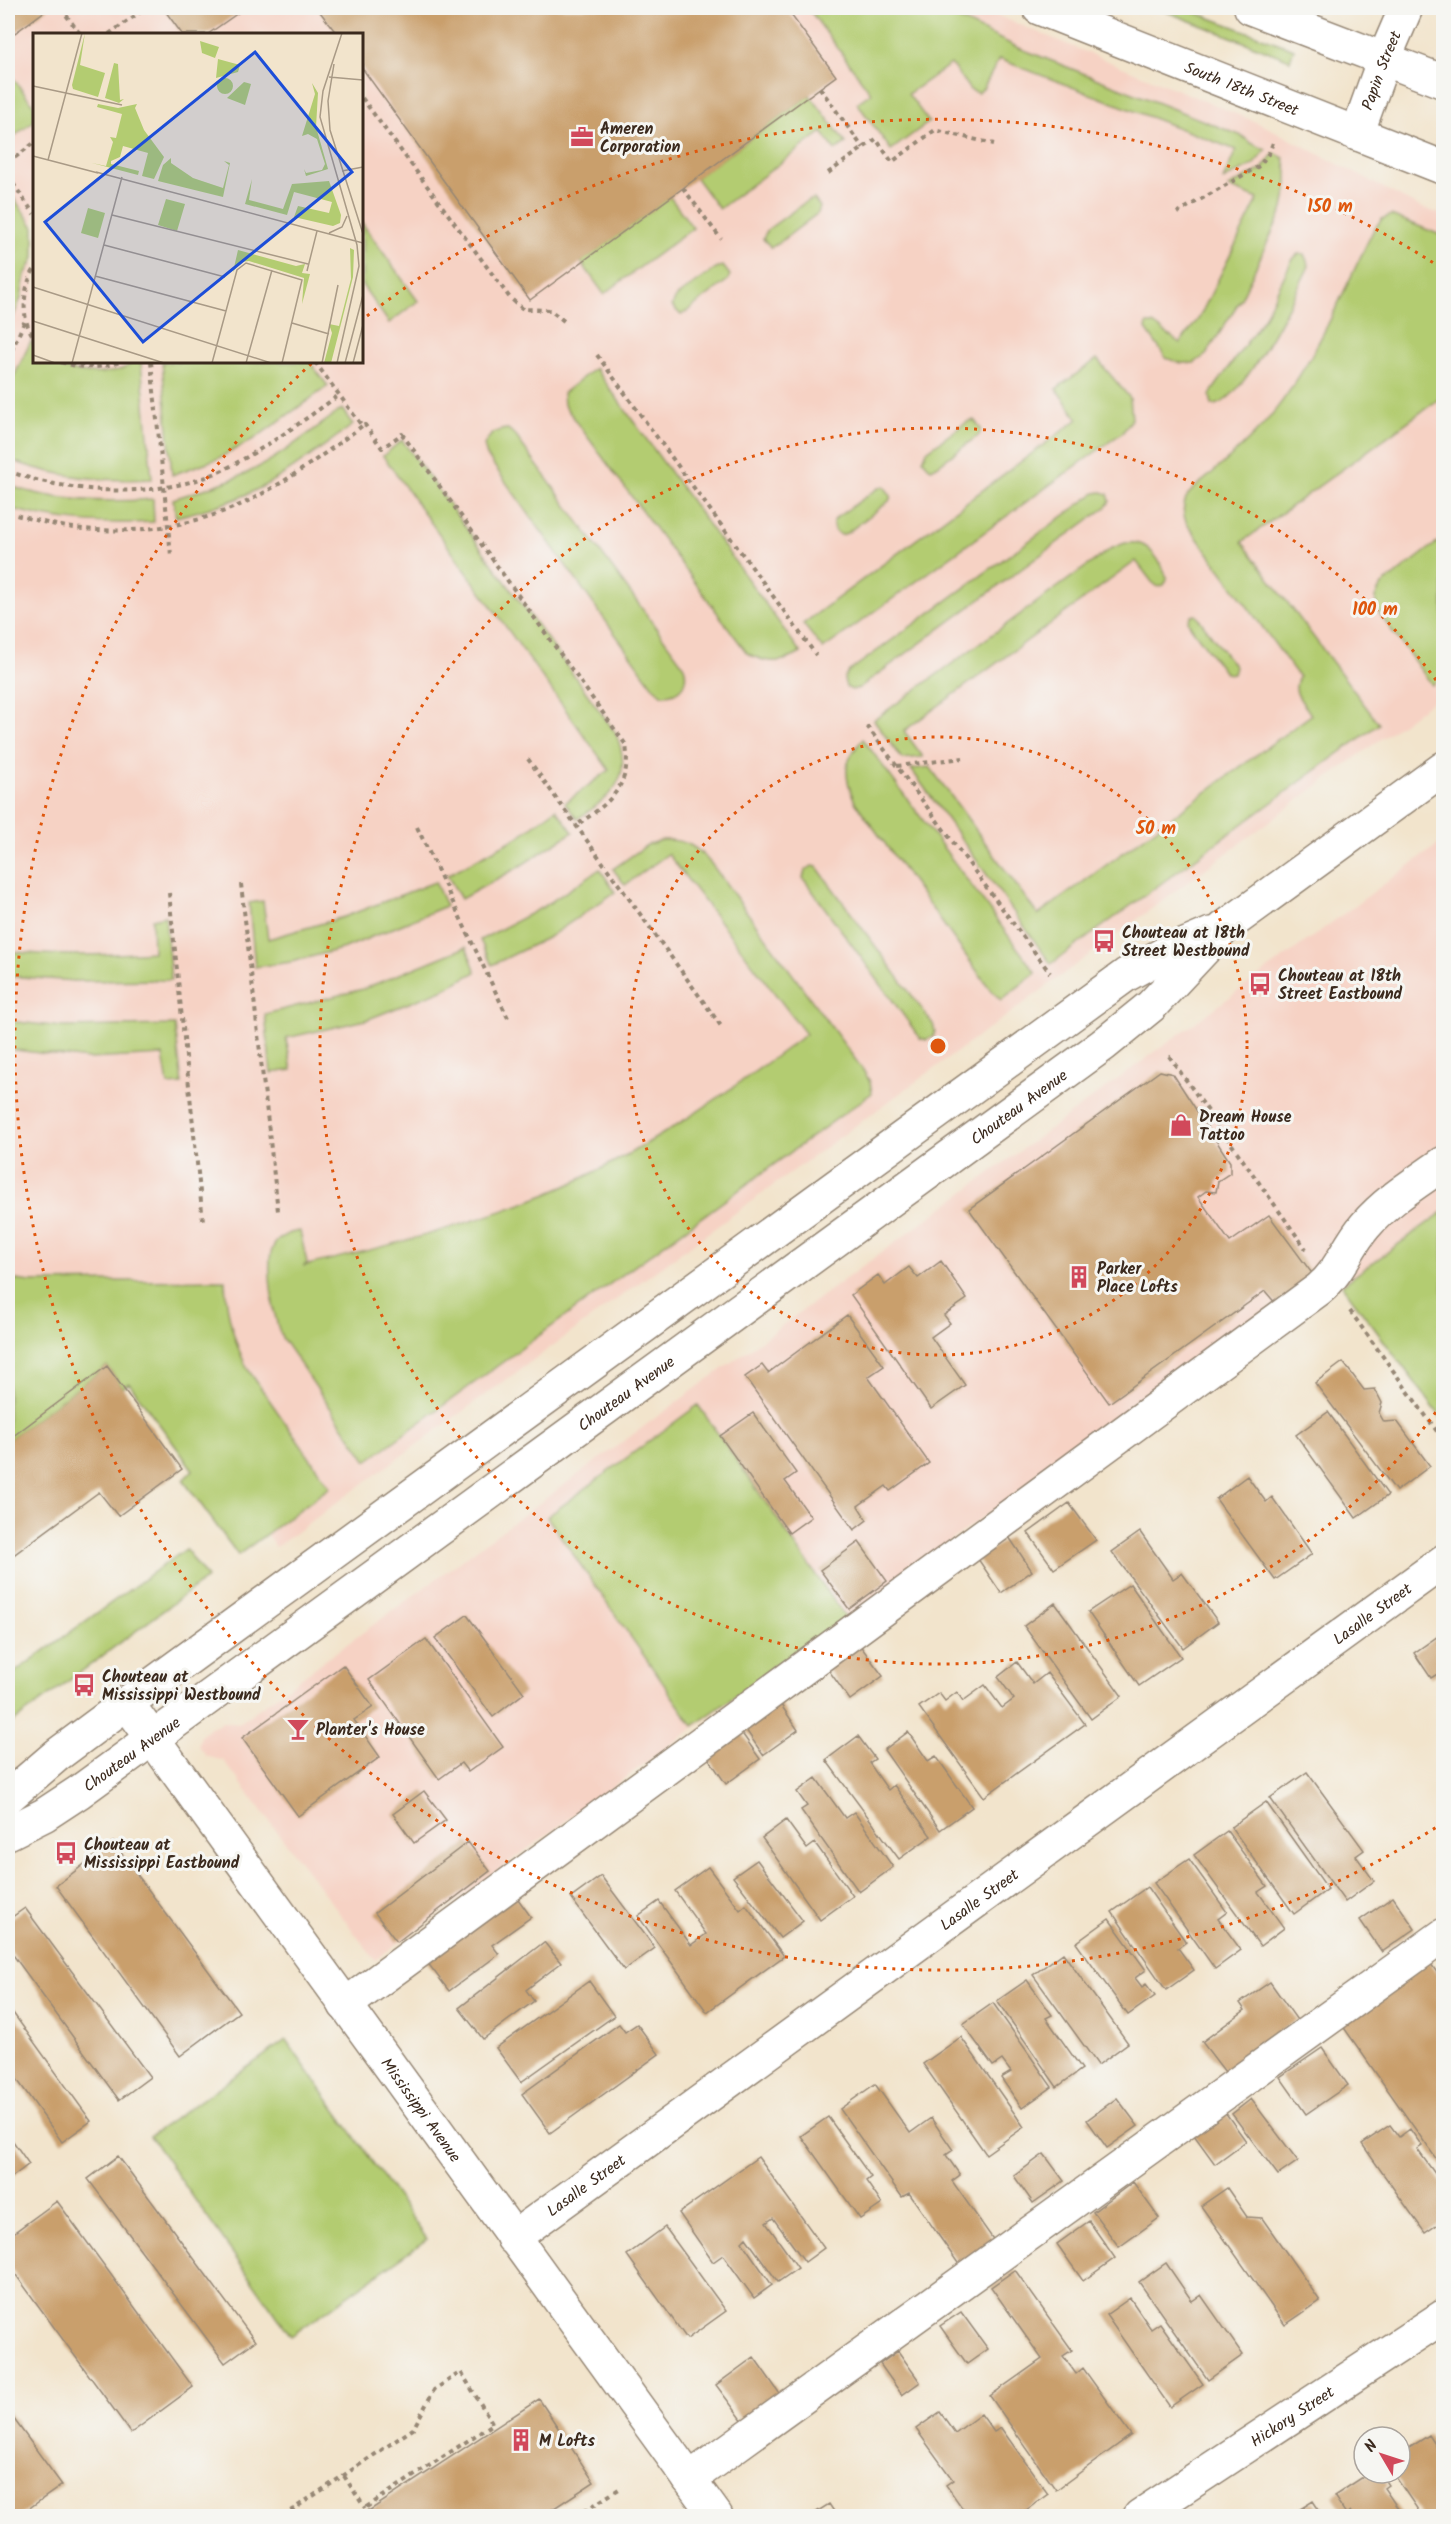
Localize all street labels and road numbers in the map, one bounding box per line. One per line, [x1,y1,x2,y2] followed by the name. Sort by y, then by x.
[1356,26,1409,114] street label: Papin Street
[1180,56,1303,124] street label: South 18th Street
[965,1064,1073,1152] street label: Chouteau Avenue
[573,1350,681,1438] street label: Chouteau Avenue
[1328,1577,1418,1652] street label: Lasalle Street
[78,1711,186,1799] street label: Chouteau Avenue
[935,1863,1025,1938] street label: Lasalle Street
[374,2053,467,2168] street label: Mississippi Avenue
[542,2148,632,2224] street label: Lasalle Street
[1246,2380,1341,2454] street label: Hickory Street

